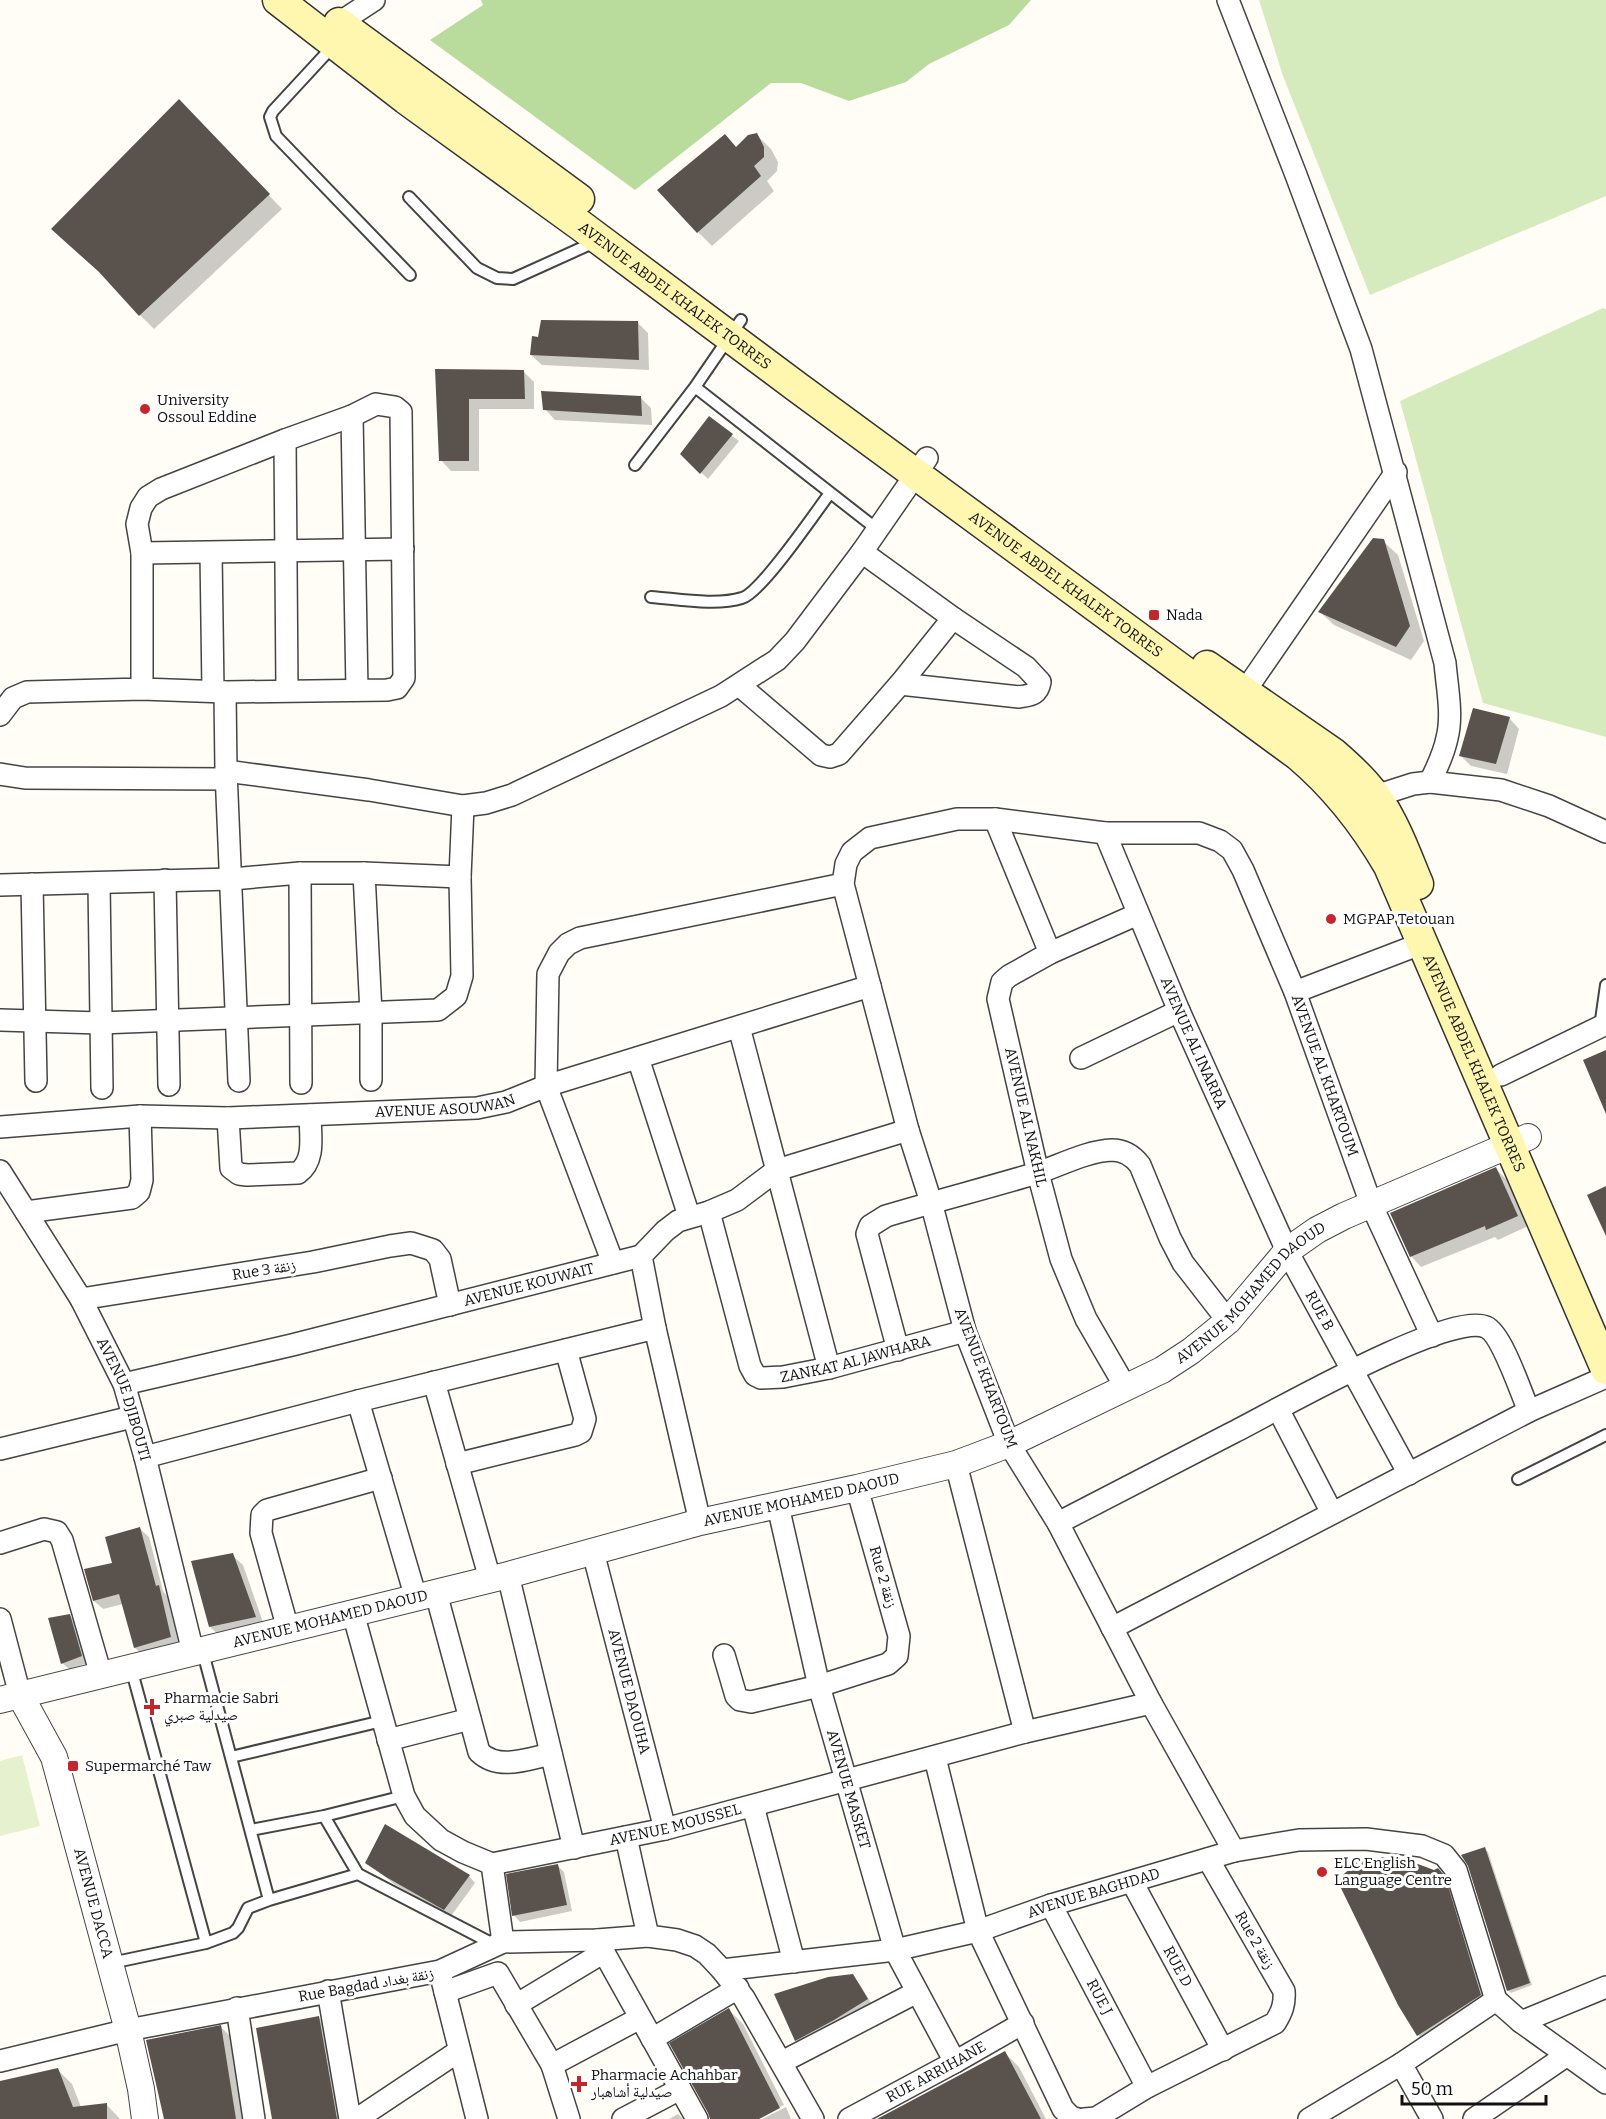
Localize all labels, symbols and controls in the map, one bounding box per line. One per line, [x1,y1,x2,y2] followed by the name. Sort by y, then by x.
[575,218,775,373] street label: AVENUE ABDEL KHALEK TORRES
[157,391,257,426] place label: University Ossoul Eddine
[138,402,152,416] marker: University Ossoul Eddine
[966,507,1166,661] street label: AVENUE ABDEL KHALEK TORRES
[1166,606,1203,624] place label: Nada
[1147,608,1161,622] marker: Nada
[1343,910,1455,928] place label: MGPAP Tetouan
[1324,912,1338,926] marker: MGPAP Tetouan
[1419,951,1529,1175] street label: AVENUE ABDEL KHALEK TORRES
[1157,974,1231,1112] street label: AVENUE AL INARRA
[1288,992,1362,1159] street label: AVENUE AL KHARTOUM
[1001,1046,1051,1188] street label: AVENUE AL NAKHIL
[374,1090,518,1121] street label: AVENUE ASOUWAN
[1172,1218,1328,1367] street label: AVENUE MOHAMED DAOUD
[231,1256,297,1284] street label: Rue 3 زنقة
[462,1259,596,1310] street label: AVENUE KOUWAIT
[1301,1288,1338,1334] street label: RUE B
[951,1305,1021,1451] street label: AVENUE KHARTOUM
[779,1332,933,1386] street label: ZANKAT AL JAWHARA
[93,1335,155,1462] street label: AVENUE DJIBOUTI
[702,1469,901,1530] street label: AVENUE MOHAMED DAOUD
[866,1544,900,1610] street label: Rue 2 زنقة
[231,1586,430,1651] street label: AVENUE MOHAMED DAOUD
[604,1627,654,1756] street label: AVENUE DAOUHA
[164,1689,279,1727] place label: Pharmacie Sabri صيدلية صبري
[145,1700,159,1714] marker: Pharmacie Sabri صيدلية صبري
[823,1727,874,1851] street label: AVENUE MASKET
[85,1757,212,1775] place label: Supermarché Taw
[66,1759,80,1773] marker: Supermarché Taw
[608,1800,743,1849] street label: AVENUE MOUSSEL
[70,1846,117,1961] street label: AVENUE DACCA
[1334,1854,1452,1889] place label: ELC English Language Centre
[1025,1864,1162,1922] street label: AVENUE BAGHDAD
[1315,1865,1329,1879] marker: ELC English Language Centre
[1231,1908,1279,1972] street label: Rue 2 زنقة
[1159,1943,1196,1990] street label: RUE D
[297,1964,435,2006] street label: Rue Bagdad زنقة بغداد
[1083,1976,1116,2018] street label: RUE J
[883,2037,989,2106] street label: RUE ARRIHANE
[590,2066,738,2101] place label: Pharmacie Achahbar صيدلية أشاهبار
[1402,2068,1546,2106] scale bar
[572,2077,586,2091] marker: Pharmacie Achahbar صيدلية أشاهبار
[1411,2078,1453,2100] text: 50 m

